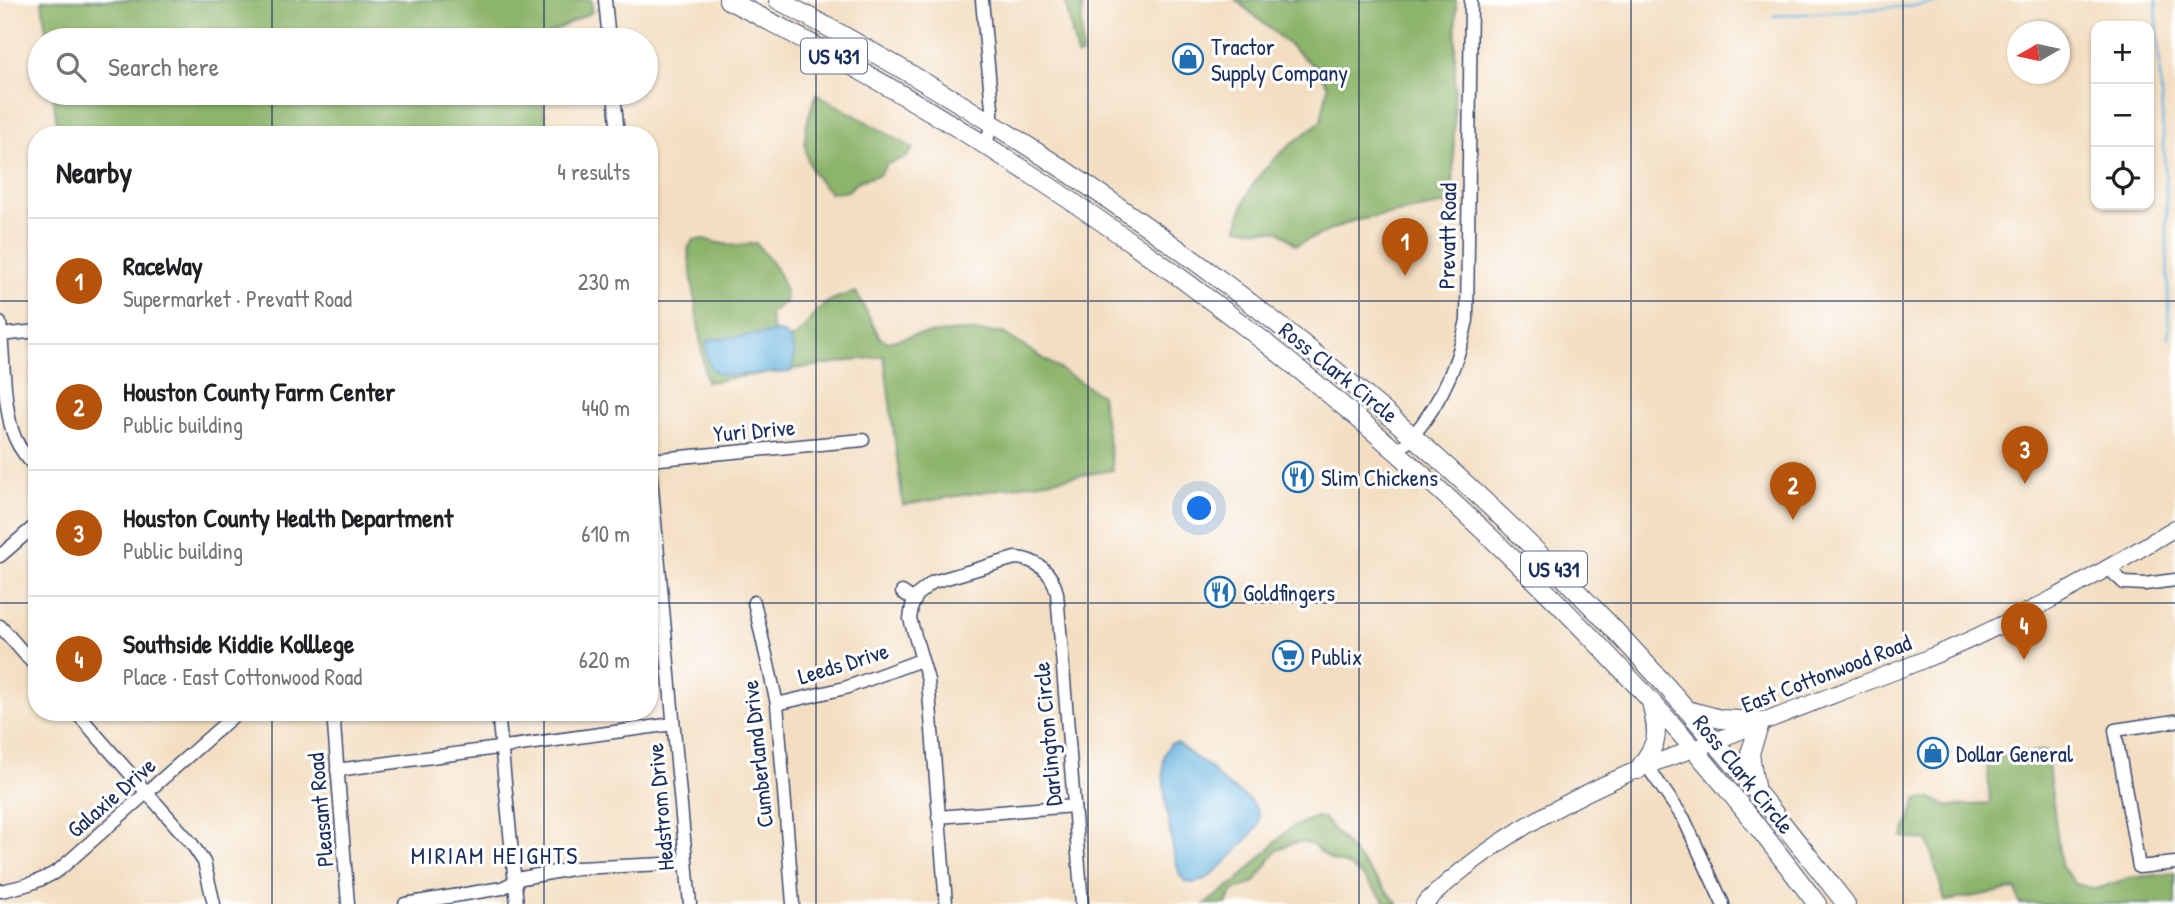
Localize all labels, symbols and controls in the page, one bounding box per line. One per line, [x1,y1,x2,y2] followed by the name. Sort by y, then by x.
[2007,21,2070,84] north arrow
[2091,21,2154,210] map controls
[2091,21,2154,84] button: +
[28,28,658,105] search box
[1211,31,1348,88] place label: Tractor Supply Company
[801,38,867,74] road number: US 431
[1171,42,1205,76] shop icon: Tractor Supply Company
[52,48,90,86] icon: search
[108,49,219,84] text: Search here
[2091,84,2154,147] button: −
[2091,147,2154,210] button: locate
[56,152,132,192] text: Nearby
[557,156,630,187] text: 4 results
[1431,183,1463,289] street label: Prevatt Road
[1382,218,1428,276] pin: 1
[123,248,203,283] text: RaceWay
[75,266,83,297] text: 1
[578,266,630,297] text: 230 m
[123,283,352,314] text: Supermarket · Prevatt Road
[1273,314,1405,430] street label: Ross Clark Circle
[123,374,395,409] text: Houston County Farm Center
[74,392,84,423] text: 2
[582,392,630,423] text: 440 m
[123,409,243,440] text: Public building
[712,411,796,449] street label: Yuri Drive
[2002,426,2048,484] pin: 3
[1281,460,1315,494] restaurant icon: Slim Chickens
[1321,462,1438,493] place label: Slim Chickens
[1770,462,1816,520] pin: 2
[1182,491,1216,525] your location
[123,500,453,535] text: Houston County Health Department
[74,518,84,549] text: 3
[581,518,630,549] text: 610 m
[123,535,243,566] text: Public building
[1521,552,1587,586] road number: US 431
[1203,575,1237,609] restaurant icon: Goldfingers
[1243,577,1335,608] place label: Goldfingers
[2001,602,2047,660] pin: 4
[123,626,354,661] text: Southside Kiddie Kolllege
[1737,626,1915,720] street label: East Cottonwood Road
[794,635,892,691] street label: Leeds Drive
[1271,639,1305,673] supermarket icon: Publix
[1311,641,1362,672] place label: Publix
[75,644,83,675] text: 4
[579,644,630,675] text: 620 m
[123,661,362,692] text: Place · East Cottonwood Road
[1025,661,1069,807] street label: Darlington Circle
[734,679,780,829] street label: Cumberland Drive
[1686,708,1802,840] street label: Ross Clark Circle
[1916,736,1950,770] shop icon: Dollar General
[1956,738,2074,769] place label: Dollar General
[639,742,681,872] street label: Hedstrom Drive
[60,750,162,844] street label: Galaxie Drive
[300,752,340,868] street label: Pleasant Road
[411,839,579,871] district label: MIRIAM HEIGHTS

